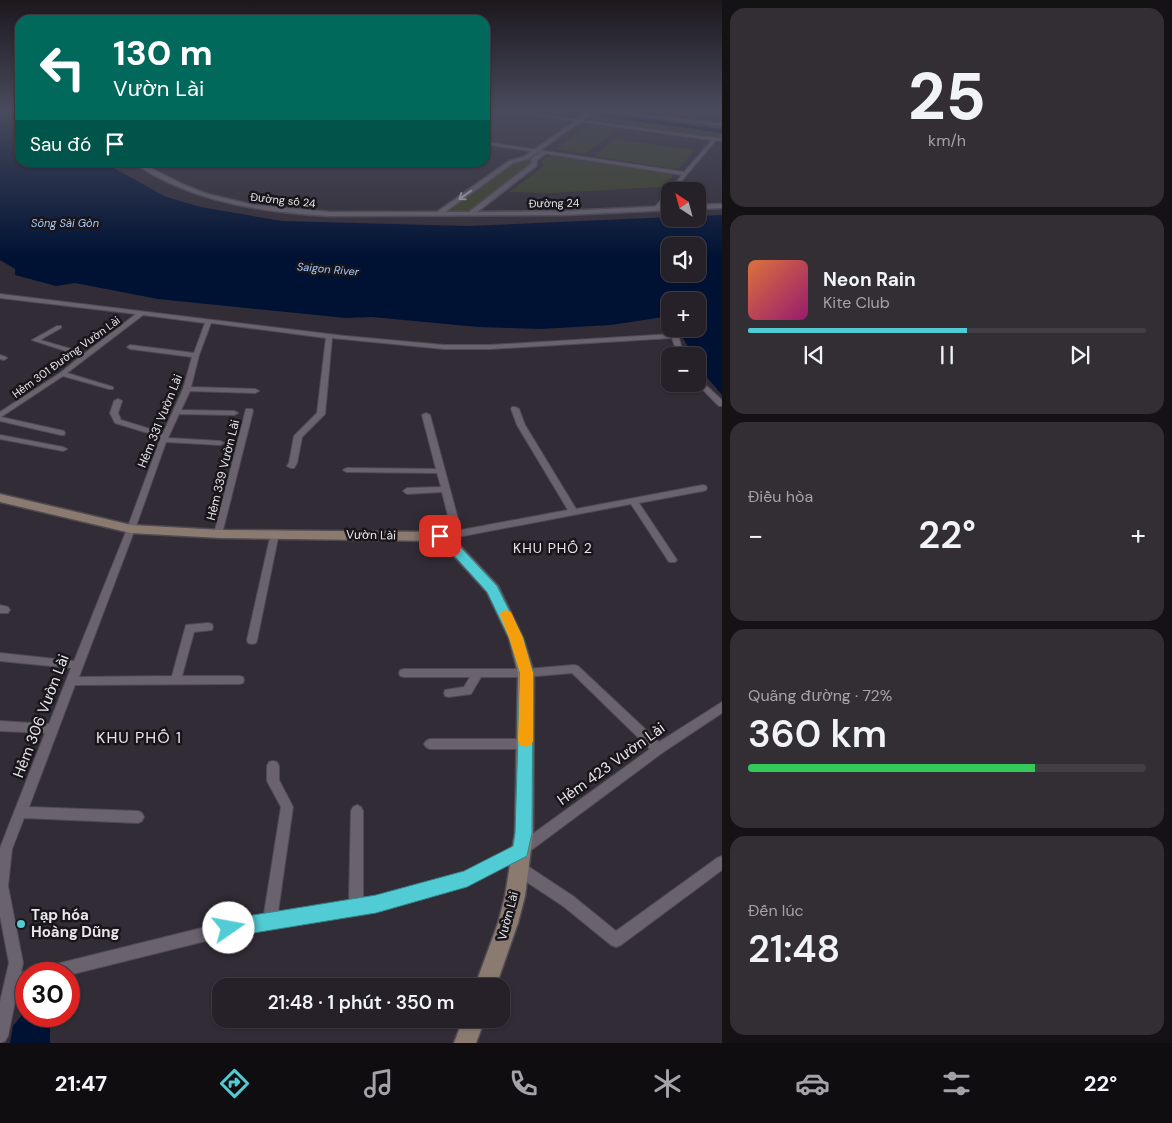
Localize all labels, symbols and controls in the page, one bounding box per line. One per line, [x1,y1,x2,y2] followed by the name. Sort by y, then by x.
[113,30,213,76] text: 130 m
[30,35,95,100] icon: left
[908,55,986,139] text: 25
[113,74,204,103] text: Vườn Lài
[101,130,129,158] icon: arrive
[928,130,966,151] text: km/h
[30,132,91,157] text: Sau đó
[661,182,706,228] north arrow
[661,182,706,392] map controls
[250,190,317,210] street label: Đường số 24
[458,190,472,200] one-way arrow
[529,196,580,210] street label: Đường 24
[31,216,99,230] water label: Sông Sài Gòn
[661,237,706,282] button: sound
[296,259,361,279] water label: Saigon River
[823,267,916,292] text: Neon Rain
[661,292,706,337] button: +
[823,292,890,313] text: Kite Club
[9,313,123,401] street label: Hẻm 301 Đường Vườn Lài
[800,341,828,369] icon: previous
[933,341,961,369] icon: pause
[1066,341,1094,369] icon: next
[661,347,706,392] button: −
[134,372,186,470] street label: Hẻm 331 Vườn Lài
[203,418,243,522] street label: Hẻm 339 Vườn Lài
[748,486,813,507] text: Điều hòa
[918,510,976,560] text: 22°
[419,515,461,557] pin
[748,517,763,554] text: −
[1131,517,1146,554] text: +
[426,522,454,550] icon: arrive
[346,527,396,543] street label: Vườn Lài
[513,539,593,557] district label: KHU PHỐ 2
[8,651,74,781] street label: Hẻm 306 Vườn Lài
[748,685,892,706] text: Quãng đường · 72%
[748,709,887,759] text: 360 km
[553,718,669,810] street label: Hẻm 423 Vườn Lài
[96,727,182,748] district label: KHU PHỐ 1
[494,890,522,942] street label: Vườn Lài
[748,900,804,921] text: Đến lúc
[202,901,254,953] position arrow
[31,905,119,942] place label: Tạp hóa Hoàng Dũng
[15,918,27,930] marker: Tạp hóa Hoàng Dũng
[748,924,840,974] text: 21:48
[15,962,80,1027] speed limit sign: 30
[268,990,454,1015] text: 21:48 · 1 phút · 350 m
[217,1066,252,1101] icon: directions
[361,1066,396,1101] icon: music
[506,1066,541,1101] icon: phone
[650,1066,685,1101] icon: climate
[795,1066,830,1101] icon: car
[939,1066,974,1101] icon: filters
[55,1069,107,1098] text: 21:47
[1084,1069,1117,1098] text: 22°

